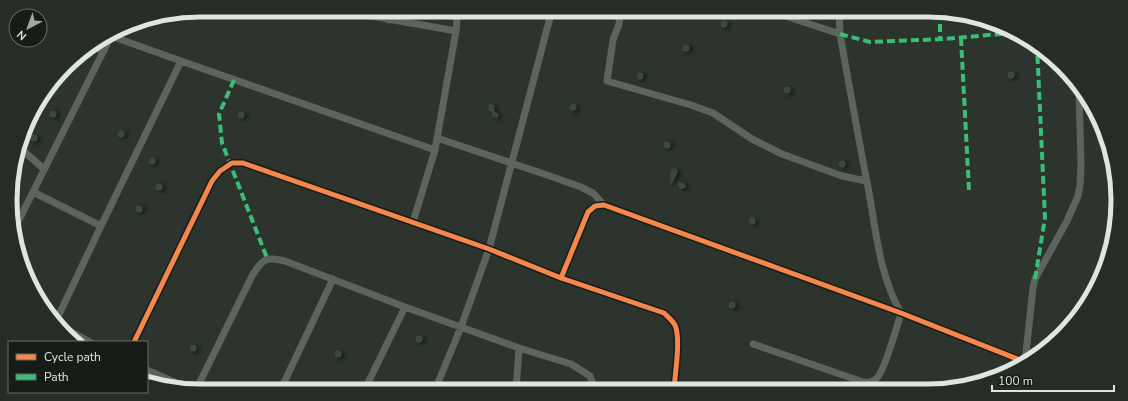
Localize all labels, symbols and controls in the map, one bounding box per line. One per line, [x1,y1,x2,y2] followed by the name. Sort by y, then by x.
[8,8,48,48] north arrow
[14,27,30,44] text: N
[8,341,148,393] legend
[44,349,101,365] text: Cycle path
[992,367,1114,393] scale bar
[44,369,69,385] text: Path
[998,373,1033,389] text: 100 m

